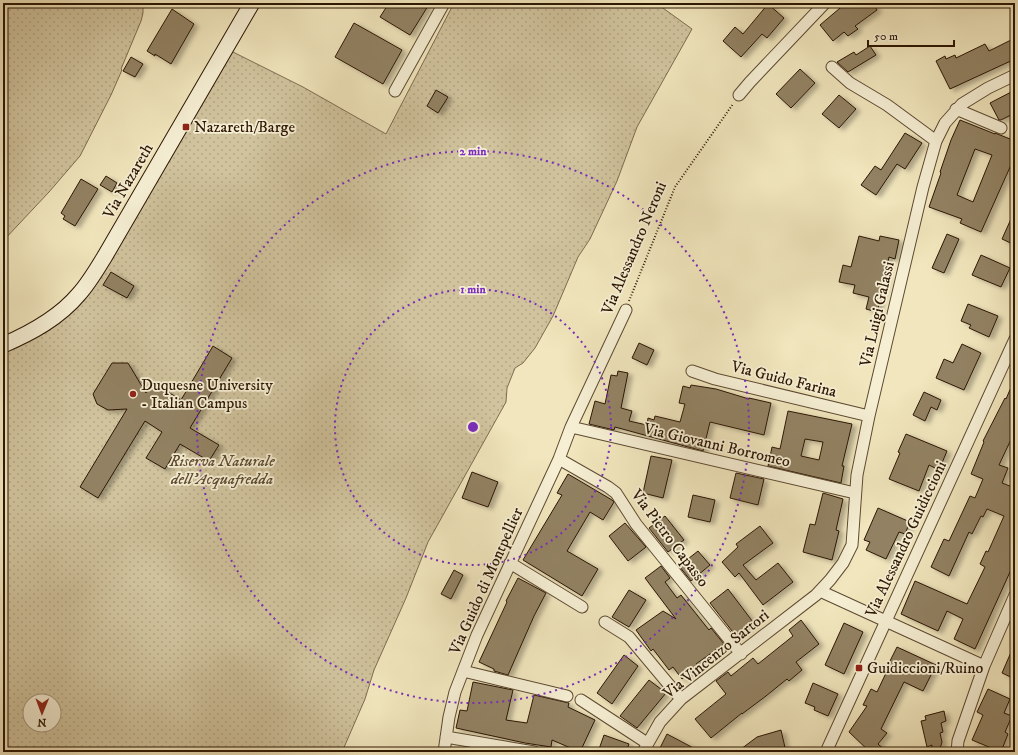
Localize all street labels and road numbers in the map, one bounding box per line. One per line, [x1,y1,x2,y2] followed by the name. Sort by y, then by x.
[98,139,158,223] street label: Via Nazareth
[597,178,671,318] street label: Via Alessandro Neroni
[855,259,899,370] street label: Via Luigi Galassi
[728,356,839,402] street label: Via Guido Farina
[641,418,792,472] street label: Via Giovanni Borromeo
[861,458,951,621] street label: Via Alessandro Guidiccioni
[626,484,713,591] street label: Via Pietro Capasso
[444,504,527,658] street label: Via Guido di Montpellier
[658,605,773,704] street label: Via Vincenzo Sartori

